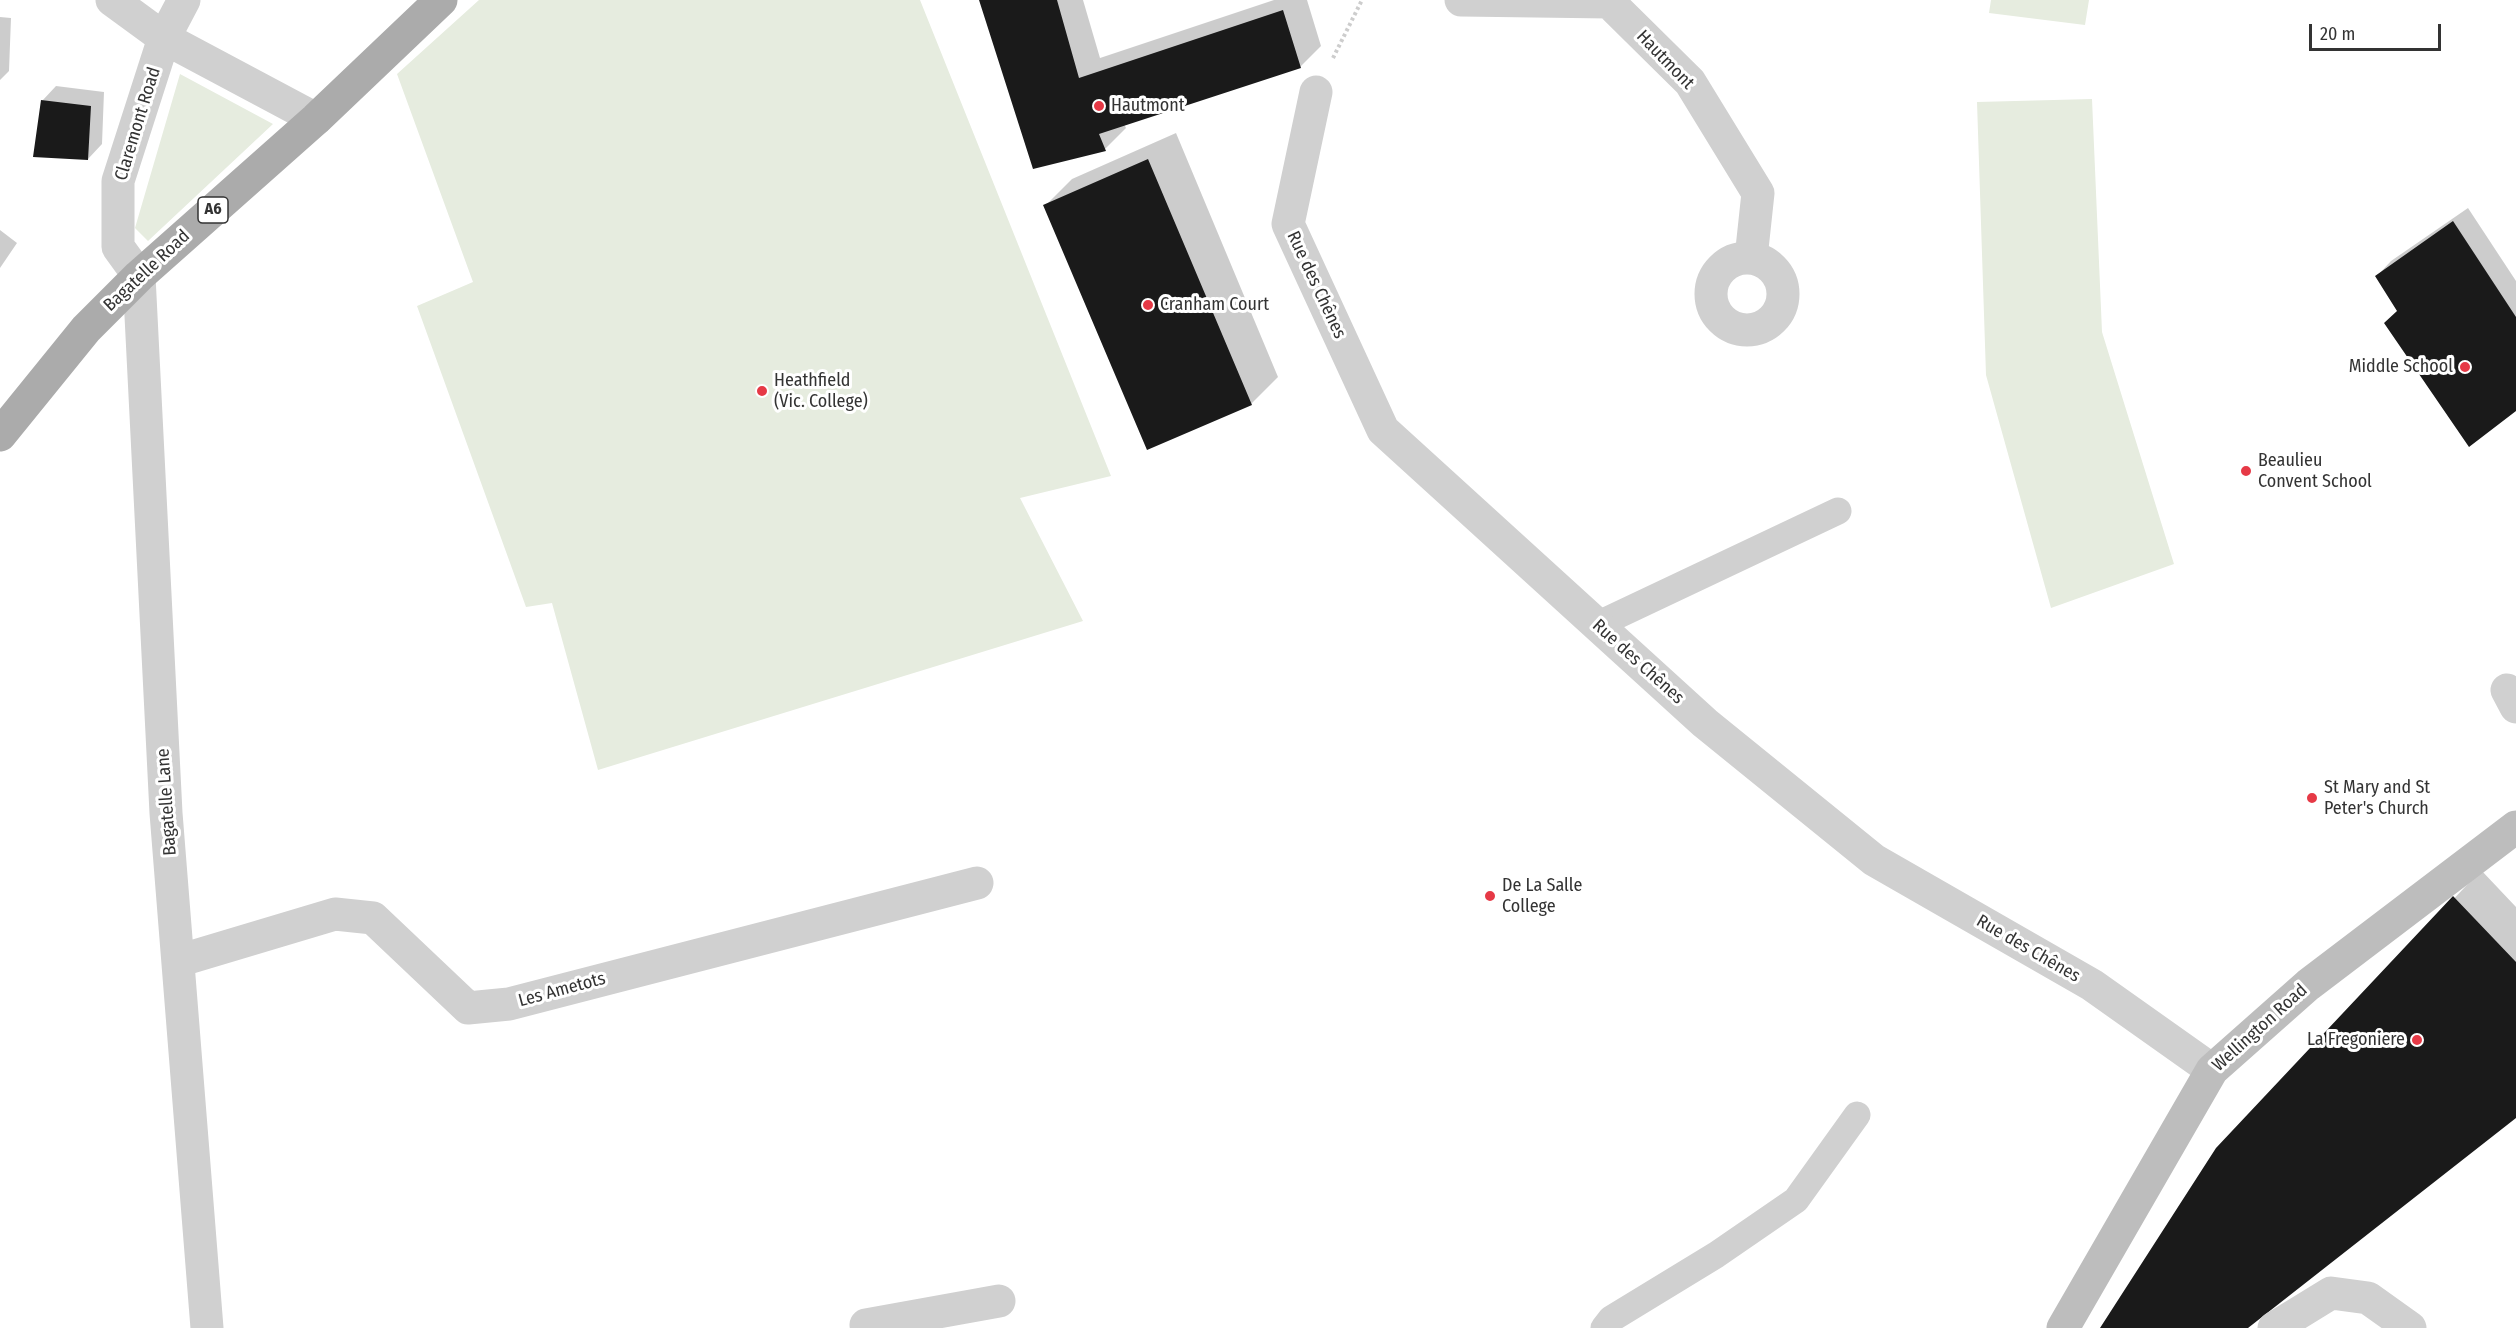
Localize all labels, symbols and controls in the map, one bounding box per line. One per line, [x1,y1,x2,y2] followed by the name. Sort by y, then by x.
[2312,12,2444,50] scale bar
[2320,23,2355,45] text: 20 m
[1632,26,1698,94] street label: Hautmont
[111,65,165,183] street label: Claremont Road
[1111,95,1185,117] place label: Hautmont
[1092,99,1106,113] marker: Hautmont
[198,197,228,223] road number: A6
[99,226,195,316] street label: Bagatelle Road
[1282,228,1350,342] street label: Rue des Chênes
[1160,294,1269,316] place label: Cranham Court
[1141,298,1155,312] marker: Cranham Court
[2349,356,2453,378] place label: Middle School
[2458,360,2472,374] marker: Middle School
[774,370,868,412] place label: Heathfield (Vic. College)
[755,384,769,398] marker: Heathfield (Vic. College)
[2258,450,2372,492] place label: Beaulieu Convent School
[2239,464,2253,478] marker: Beaulieu Convent School
[1588,615,1688,709] street label: Rue des Chênes
[152,748,182,856] street label: Bagatelle Lane
[2324,777,2430,820] place label: St Mary and St Peter's Church
[2305,791,2319,805] marker: St Mary and St Peter's Church
[1502,875,1582,918] place label: De La Salle College
[1483,889,1497,903] marker: De La Salle College
[1972,911,2084,987] street label: Rue des Chênes
[516,968,608,1012] street label: Les Ametots
[2208,980,2312,1076] street label: Wellington Road
[2307,1029,2405,1051] place label: La Fregoniere
[2410,1033,2424,1047] marker: La Fregoniere

